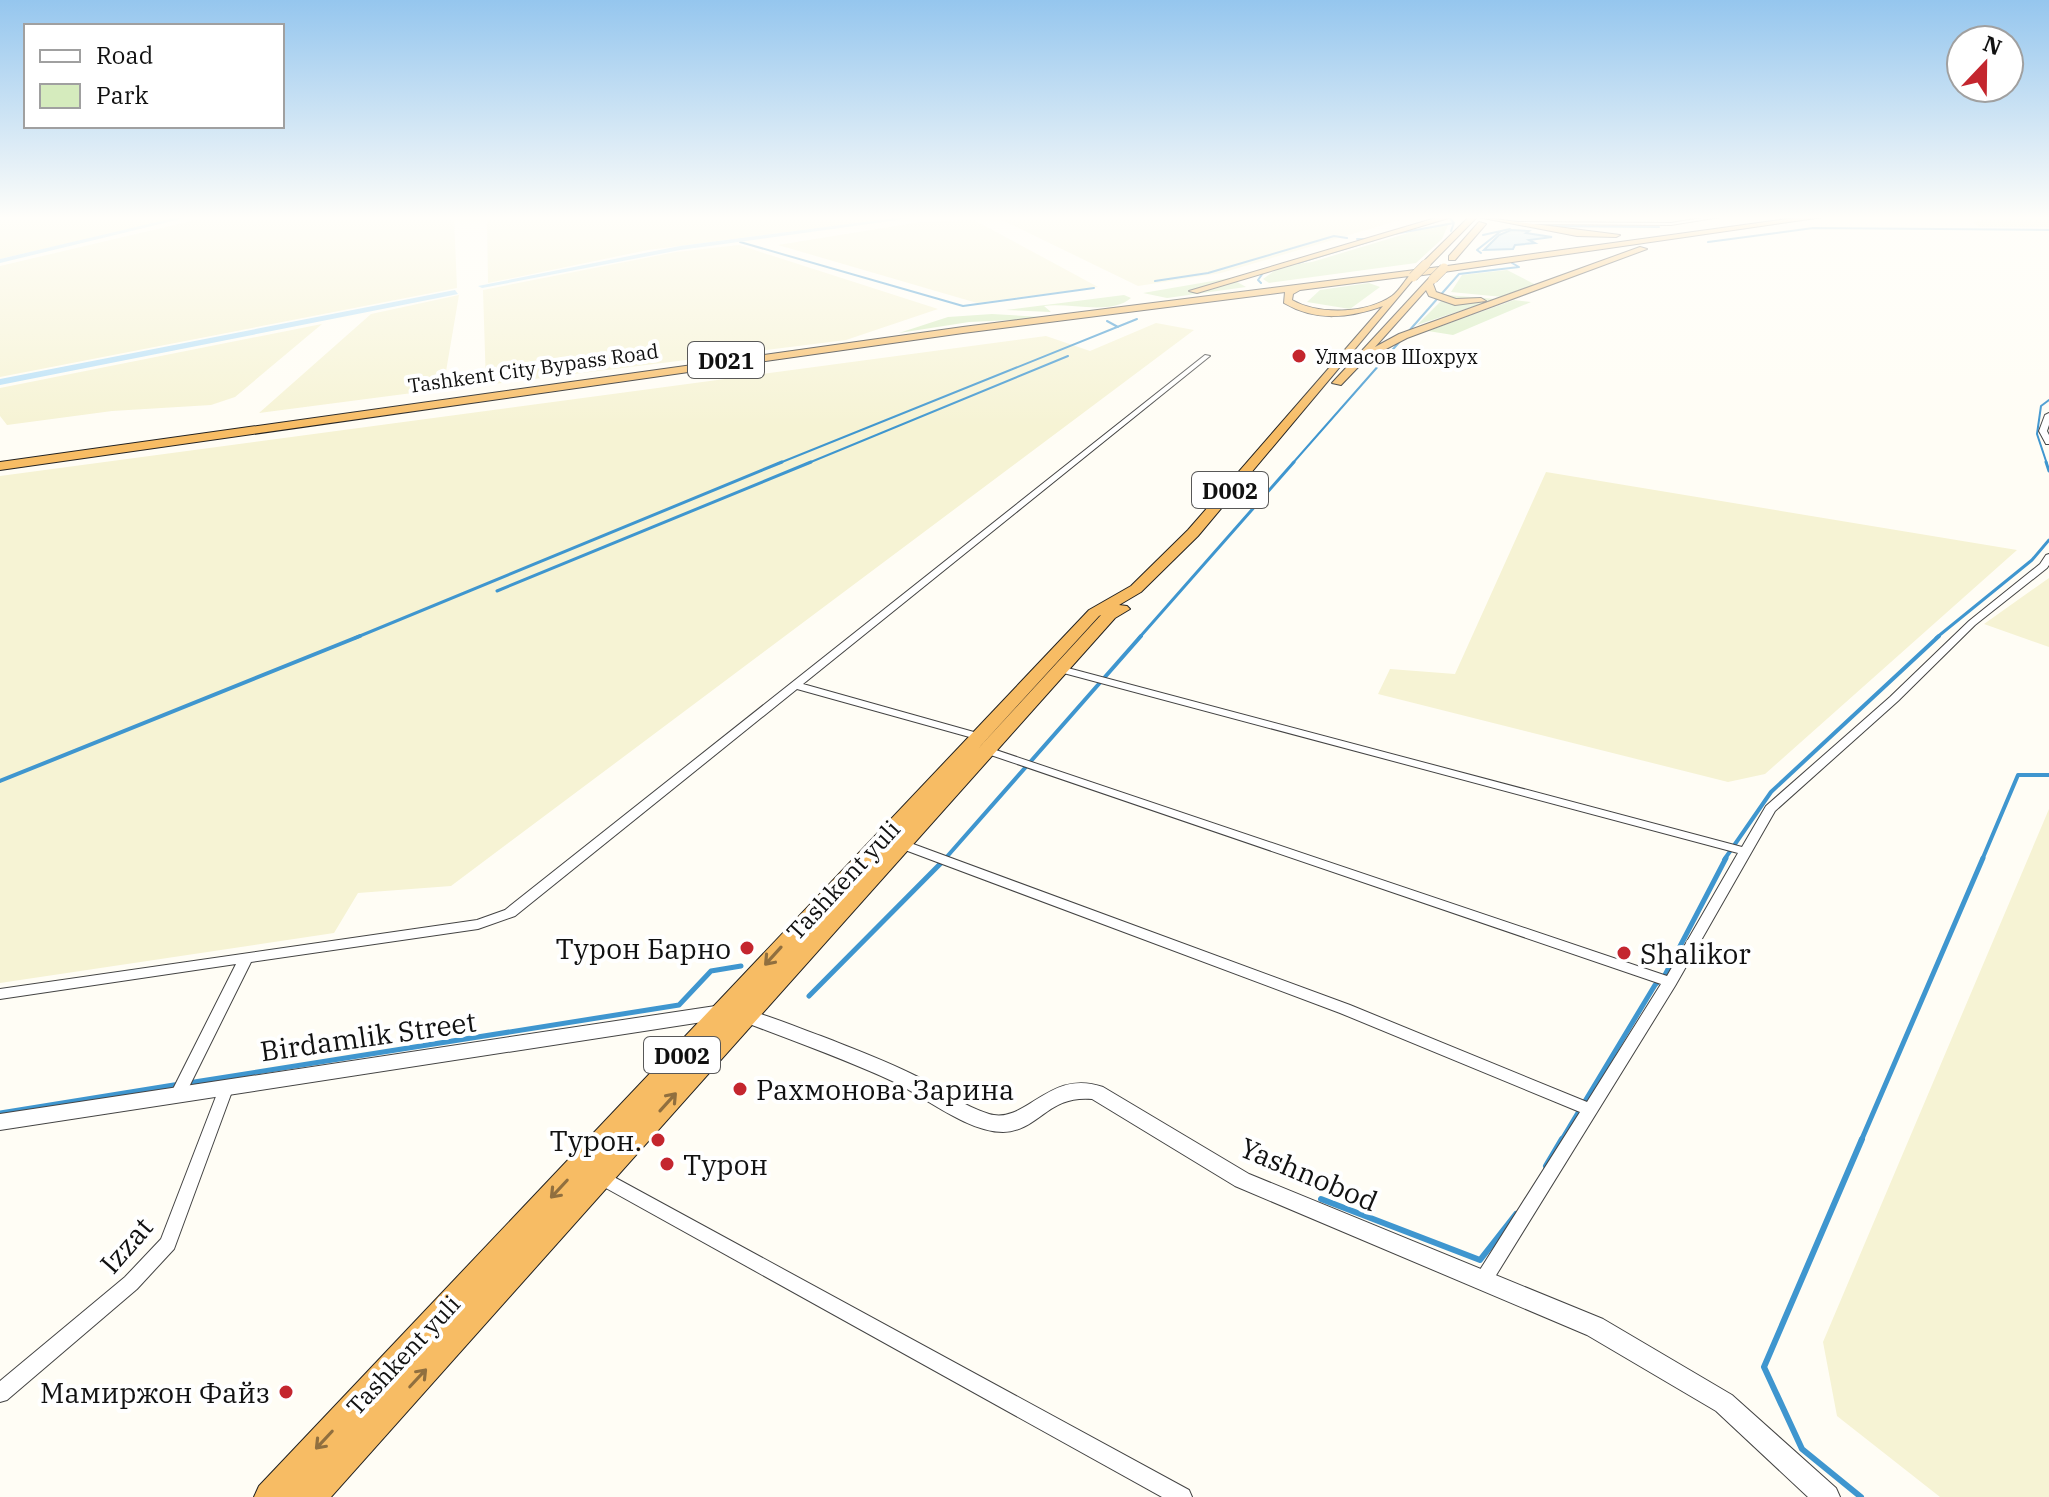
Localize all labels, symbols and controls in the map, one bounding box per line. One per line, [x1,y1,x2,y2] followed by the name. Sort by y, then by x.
[24,24,284,128] legend
[1945,24,2025,104] north arrow
[1979,28,2006,62] text: N
[96,39,153,71] text: Road
[96,79,148,111] text: Park
[406,337,660,399] street label: Tashkent City Bypass Road
[688,342,764,378] road number: D021
[1315,343,1478,370] place label: Улмасов Шохрух
[1290,347,1308,365] marker: Улмасов Шохрух
[1192,472,1268,508] road number: D002
[779,813,907,947] street label: Tashkent yuli
[555,930,731,967] place label: Турон Барно
[1640,935,1751,972] place label: Shalikor
[738,939,756,957] marker: Турон Барно
[1615,944,1633,962] marker: Shalikor
[764,946,782,966] one-way arrow
[258,1003,478,1069] street label: Birdamlik Street
[644,1037,720,1073] road number: D002
[756,1071,1014,1108] place label: Рахмонова Зарина
[731,1080,749,1098] marker: Рахмонова Зарина
[658,1092,676,1112] one-way arrow
[549,1122,642,1159] place label: Турон.
[1235,1128,1383,1220] street label: Yashnobod
[649,1131,667,1149] marker: Турон.
[683,1146,768,1183] place label: Турон
[658,1155,676,1173] marker: Турон
[550,1178,568,1198] one-way arrow
[91,1209,161,1281] street label: Izzat
[339,1288,467,1422] street label: Tashkent yuli
[409,1368,427,1388] one-way arrow
[40,1374,270,1411] place label: Мамиржон Файз
[277,1383,295,1401] marker: Мамиржон Файз
[314,1430,333,1450] one-way arrow

